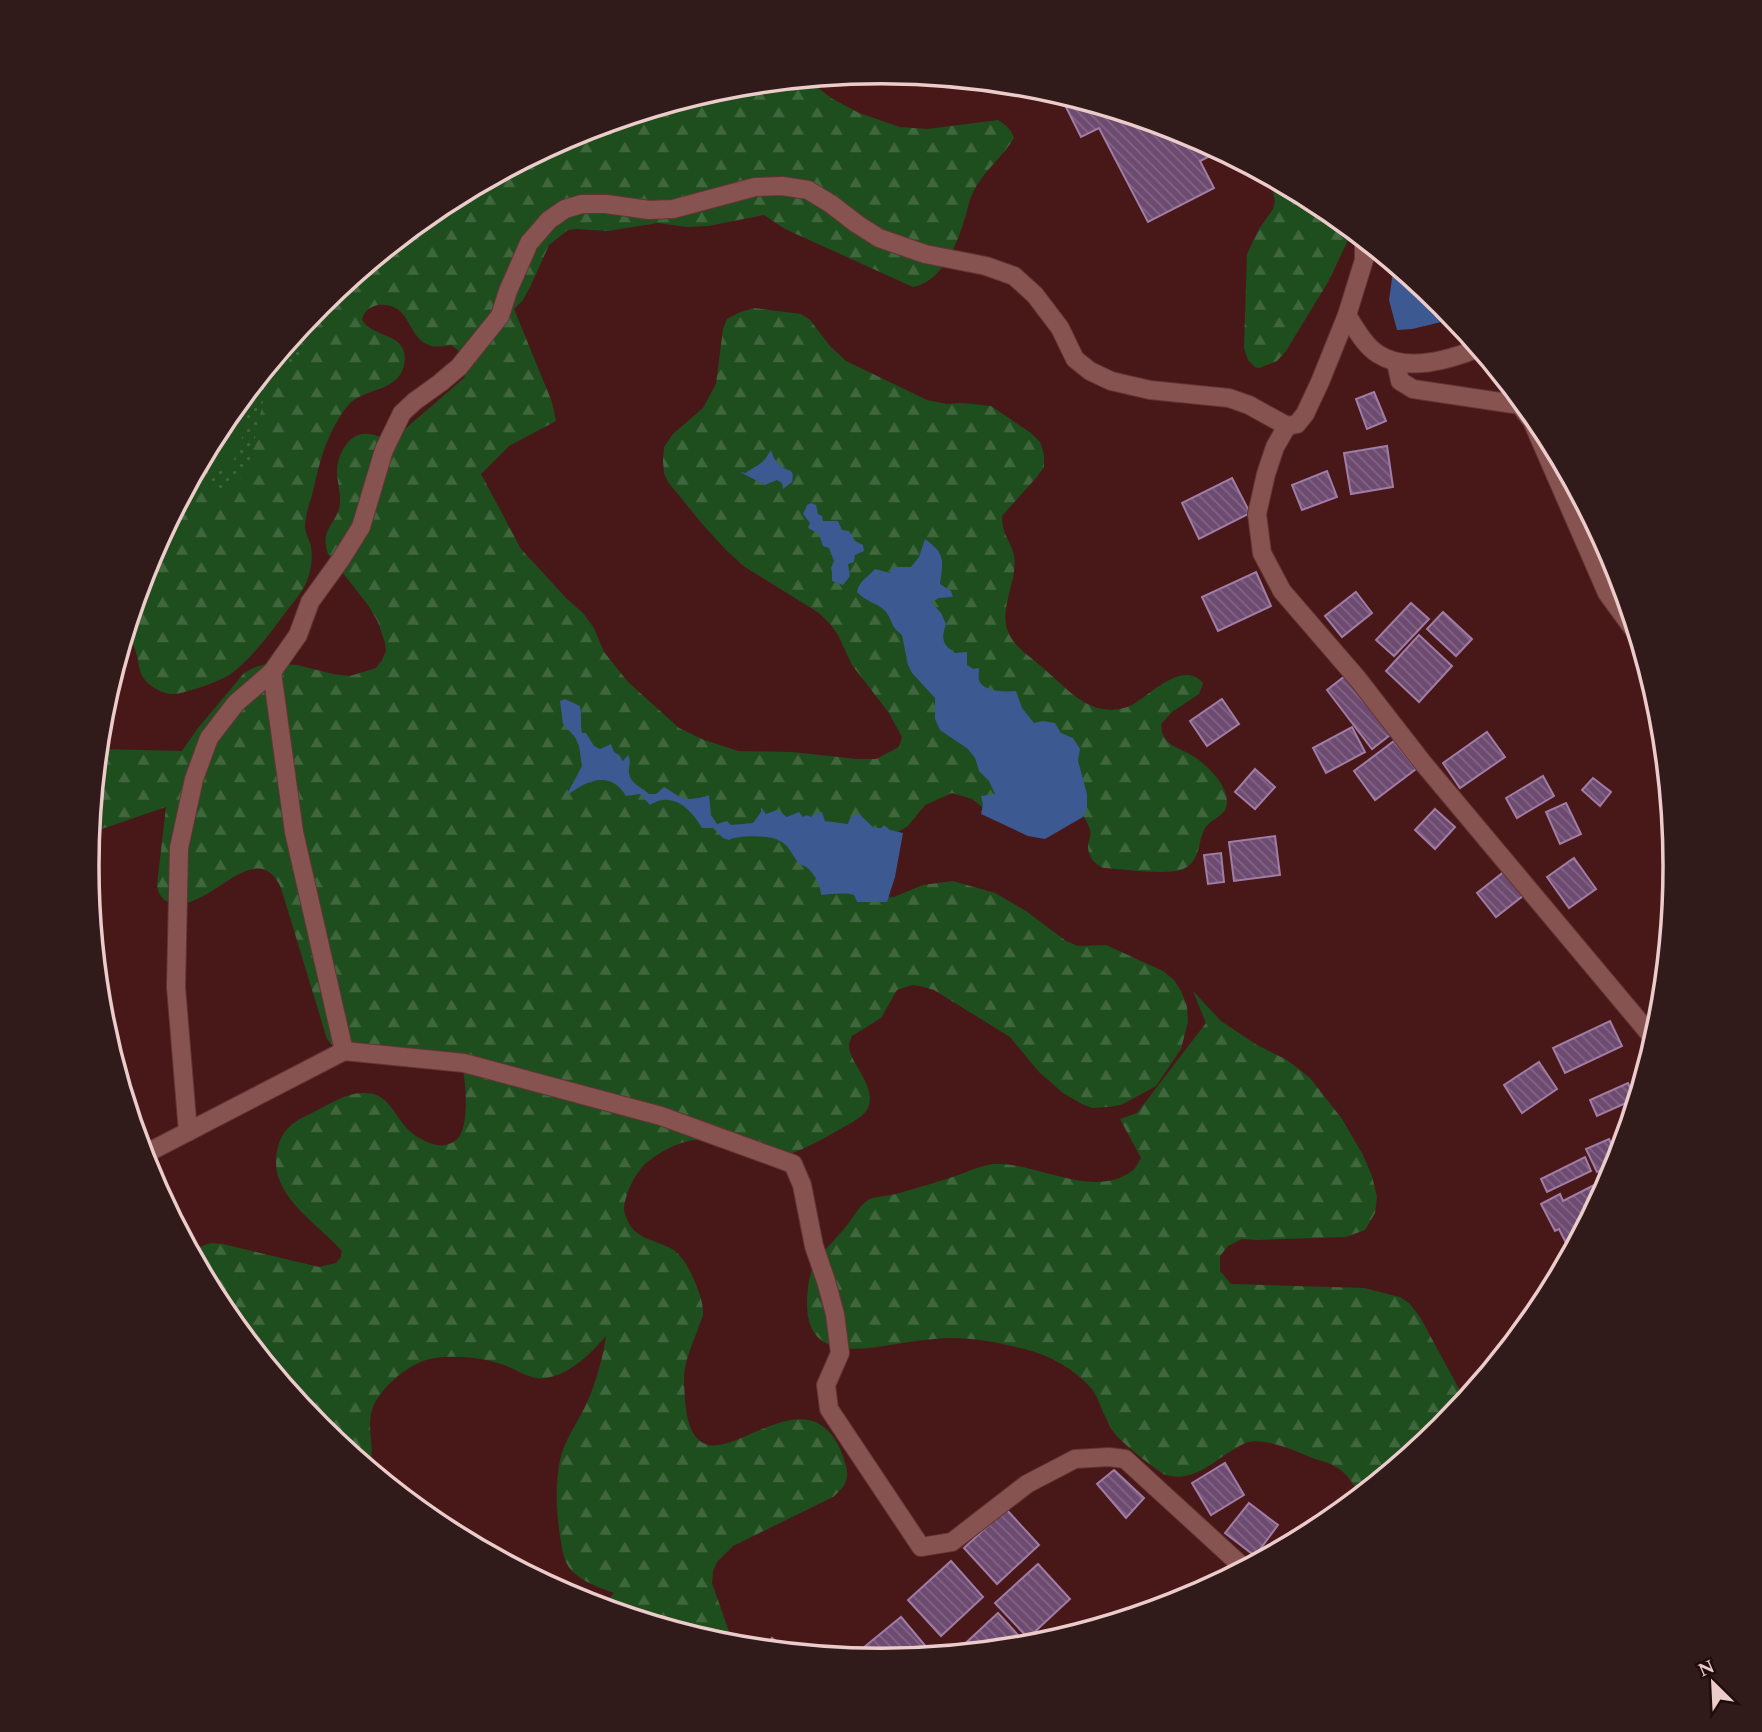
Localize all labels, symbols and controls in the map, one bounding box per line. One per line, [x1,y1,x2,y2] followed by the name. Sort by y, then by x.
[1678,1648,1748,1718] north arrow
[1694,1652,1720,1685] text: N

